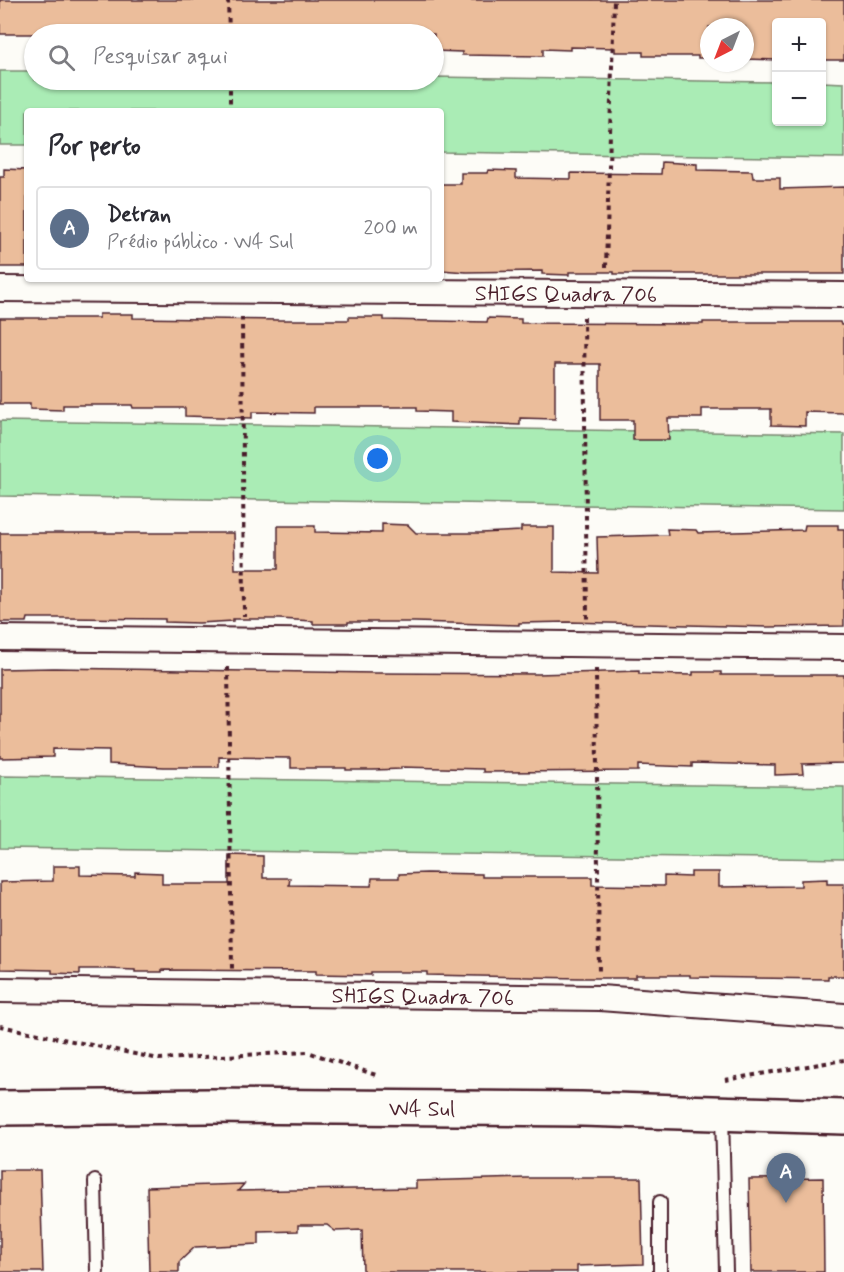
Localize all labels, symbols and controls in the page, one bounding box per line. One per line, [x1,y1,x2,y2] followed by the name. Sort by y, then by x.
[700,18,754,72] north arrow
[772,18,826,126] map controls
[772,18,826,72] button: +
[24,24,444,90] search box
[45,41,78,74] icon: search
[93,43,228,71] text: Pesquisar aqui
[772,72,826,126] button: −
[48,130,141,164] text: Por perto
[107,201,171,229] text: Detran
[63,215,76,242] text: A
[363,215,418,242] text: 200 m
[107,229,294,256] text: Prédio público · W4 Sul
[475,280,657,310] street label: SHIGS Quadra 706
[363,444,392,473] your location
[332,982,514,1013] street label: SHIGS Quadra 706
[389,1095,455,1124] street label: W4 Sul
[766,1154,806,1203] pin: A

